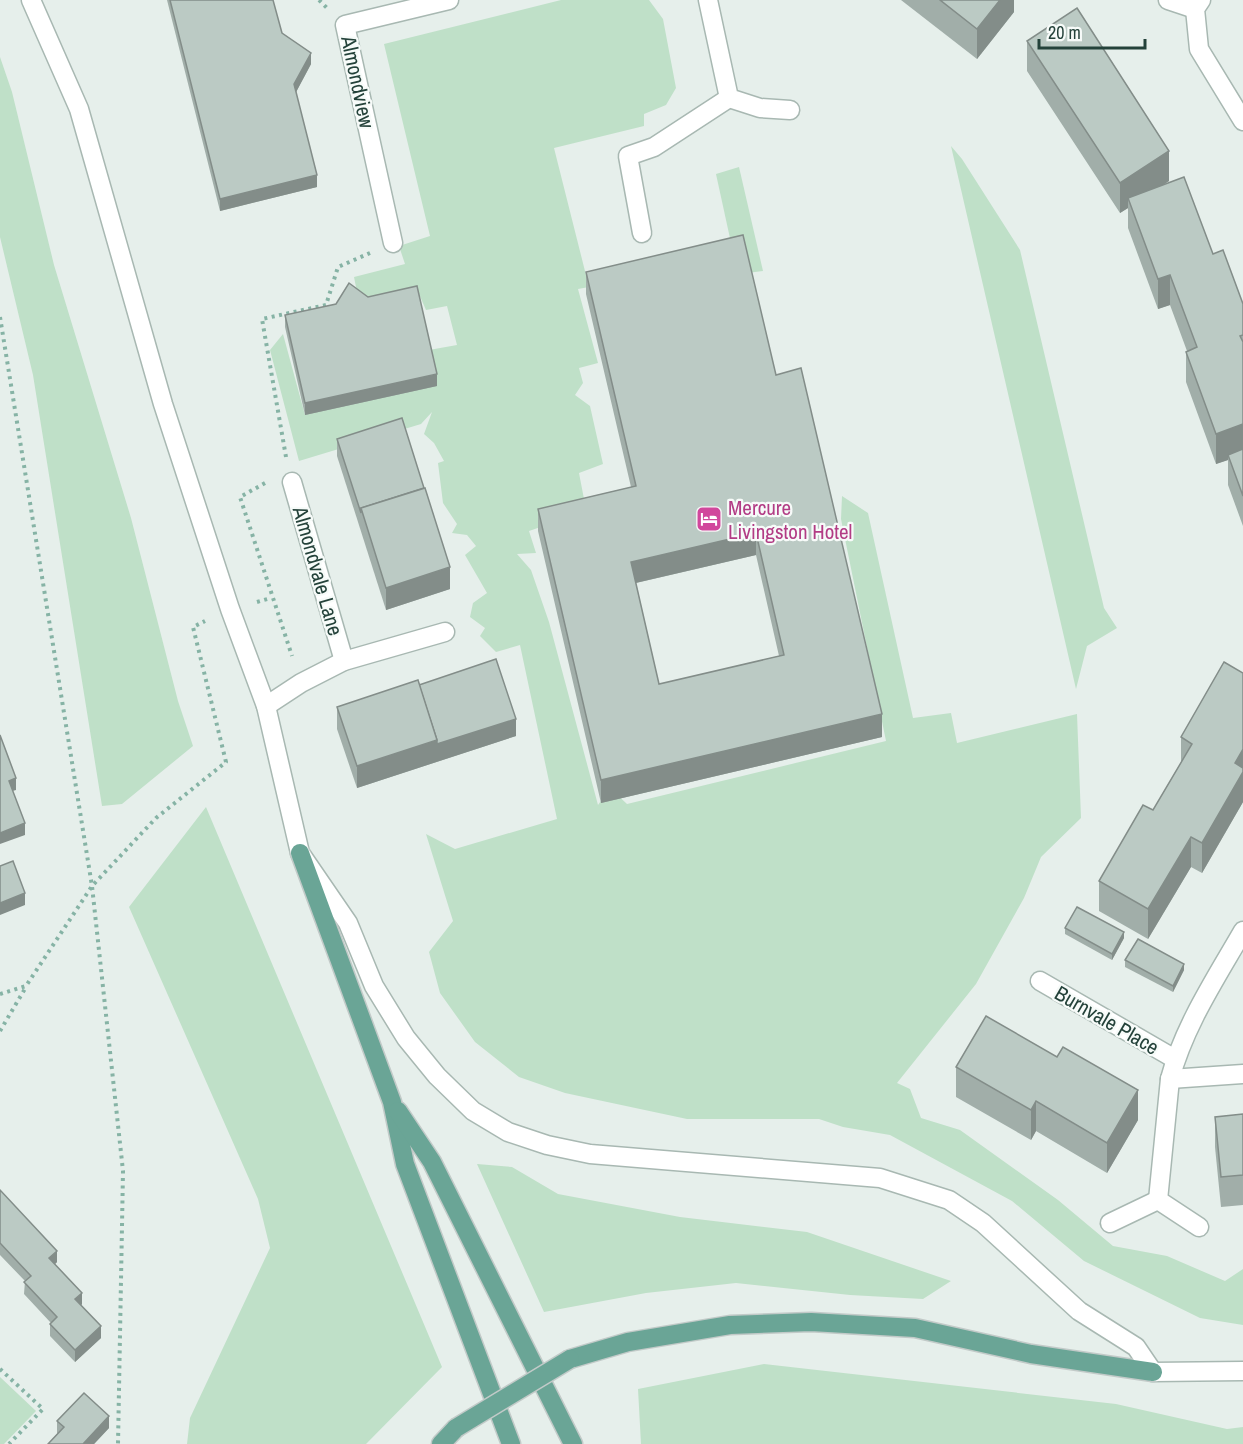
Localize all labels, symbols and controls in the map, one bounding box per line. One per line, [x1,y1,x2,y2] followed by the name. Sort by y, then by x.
[1039,12,1146,50] scale bar
[1048,20,1081,45] text: 20 m
[334,32,382,131] street label: Almondview
[728,493,852,546] place label: Mercure Livingston Hotel
[285,502,350,639] street label: Almondvale Lane
[694,504,724,534] hotel icon: Mercure Livingston Hotel
[1050,978,1164,1062] street label: Burnvale Place

